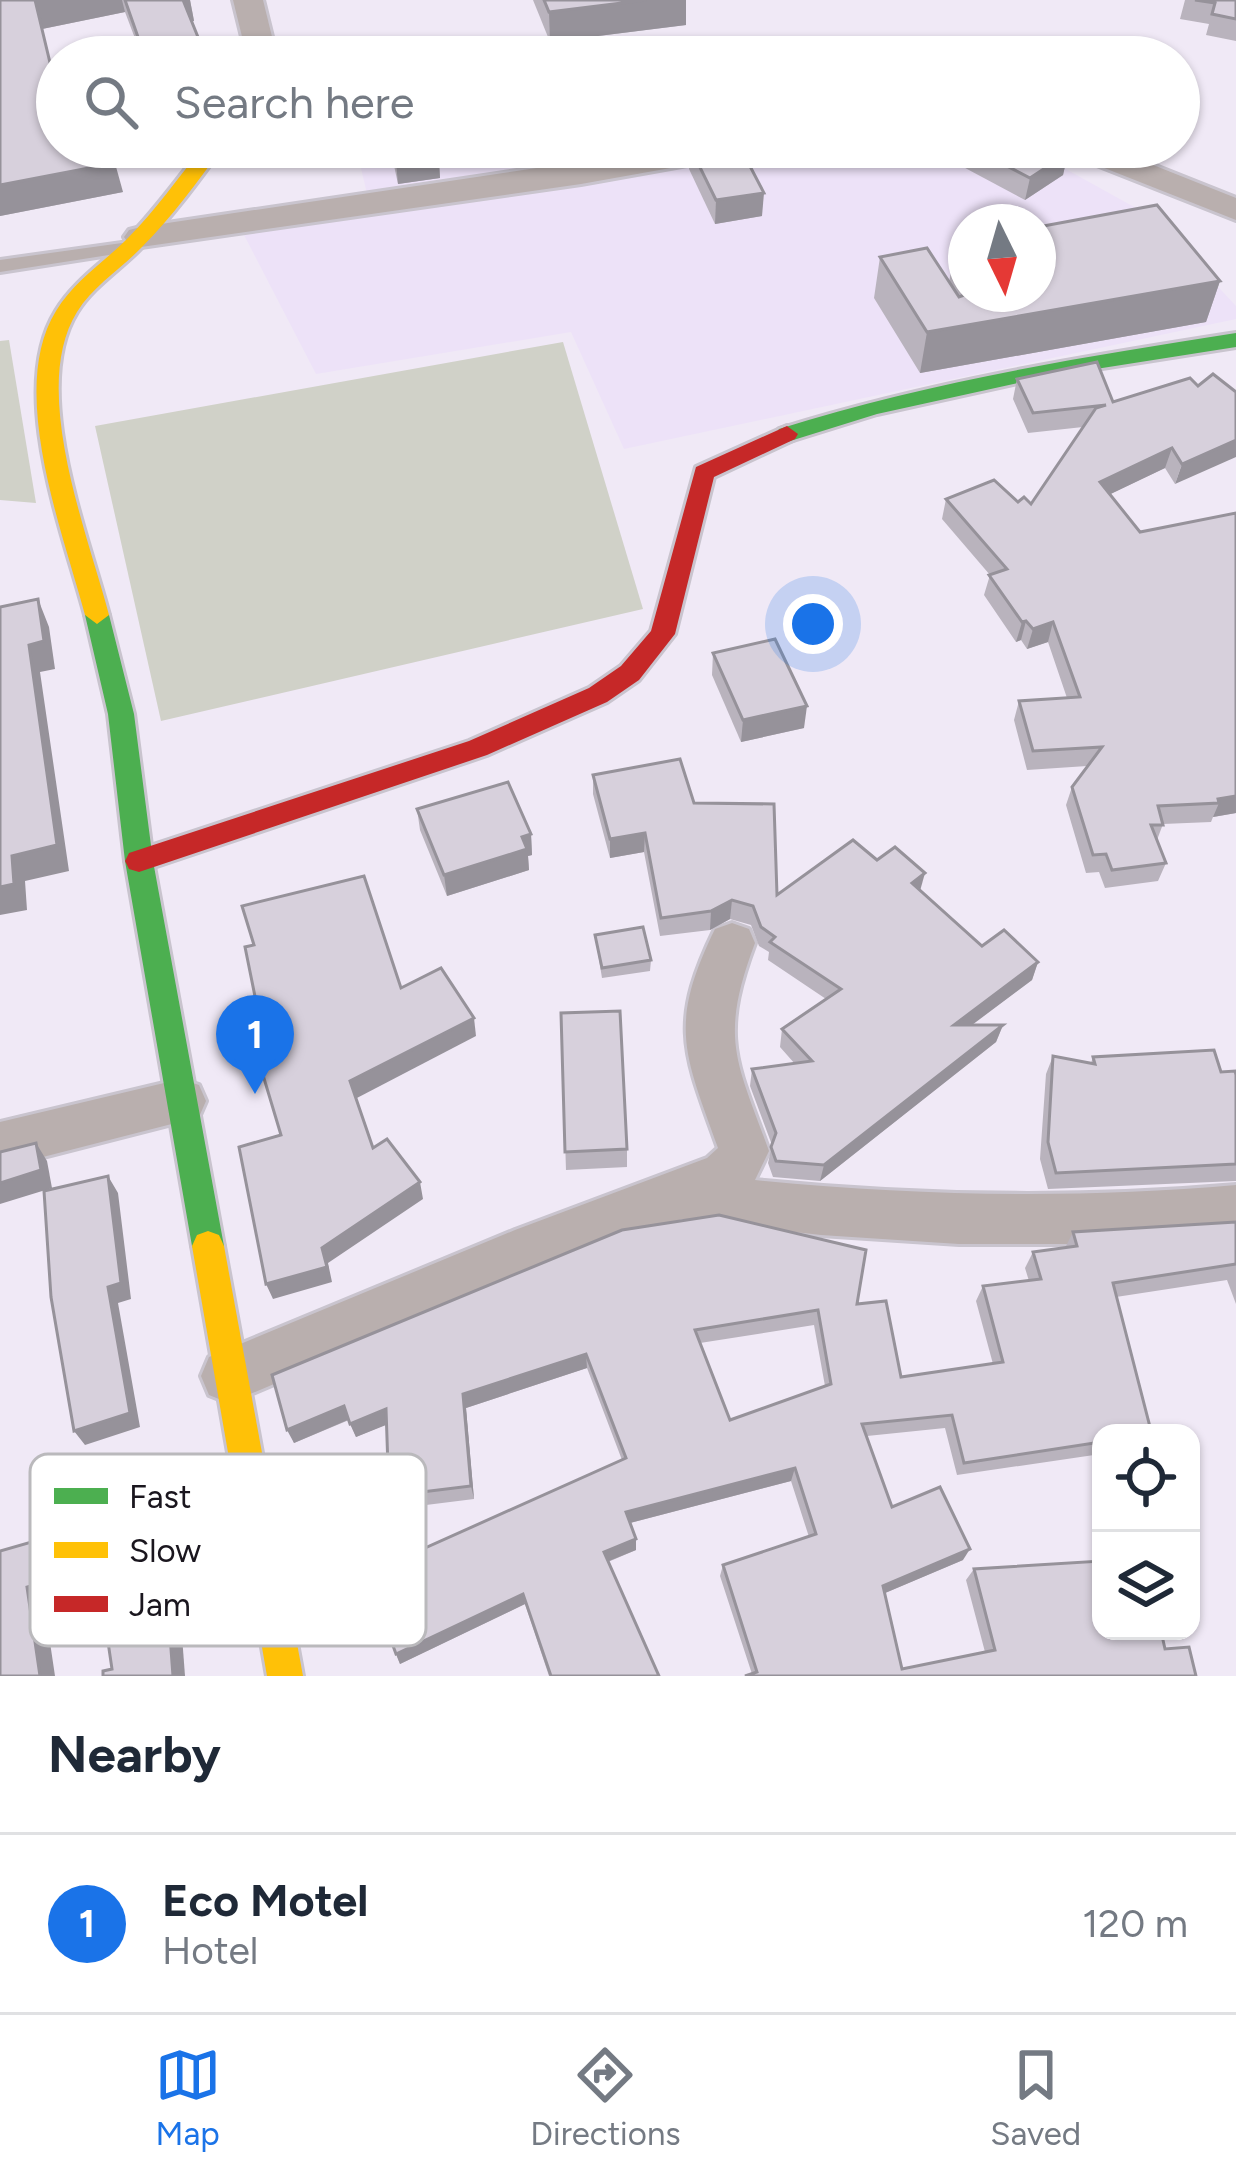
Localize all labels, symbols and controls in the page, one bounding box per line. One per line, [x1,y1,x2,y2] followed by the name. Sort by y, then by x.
[36,36,1200,168] search box
[78,69,144,135] icon: search
[174,75,414,129] text: Search here
[948,204,1056,312] north arrow
[783,594,843,654] your location
[216,995,294,1094] pin: 1
[1092,1424,1200,1640] map controls
[1092,1424,1200,1532] button: locate
[30,1454,426,1646] legend
[129,1477,191,1516] text: Fast
[129,1531,201,1570] text: Slow
[1092,1532,1200,1640] button: layers
[129,1585,191,1624] text: Jam
[48,1724,221,1785] text: Nearby
[162,1873,368,1927] text: Eco Motel
[79,1900,95,1947] text: 1
[1082,1900,1188,1947] text: 120 m
[162,1927,258,1974] text: Hotel
[155,2042,221,2153] tab: Map
[530,2042,681,2153] tab: Directions
[990,2042,1081,2153] tab: Saved

